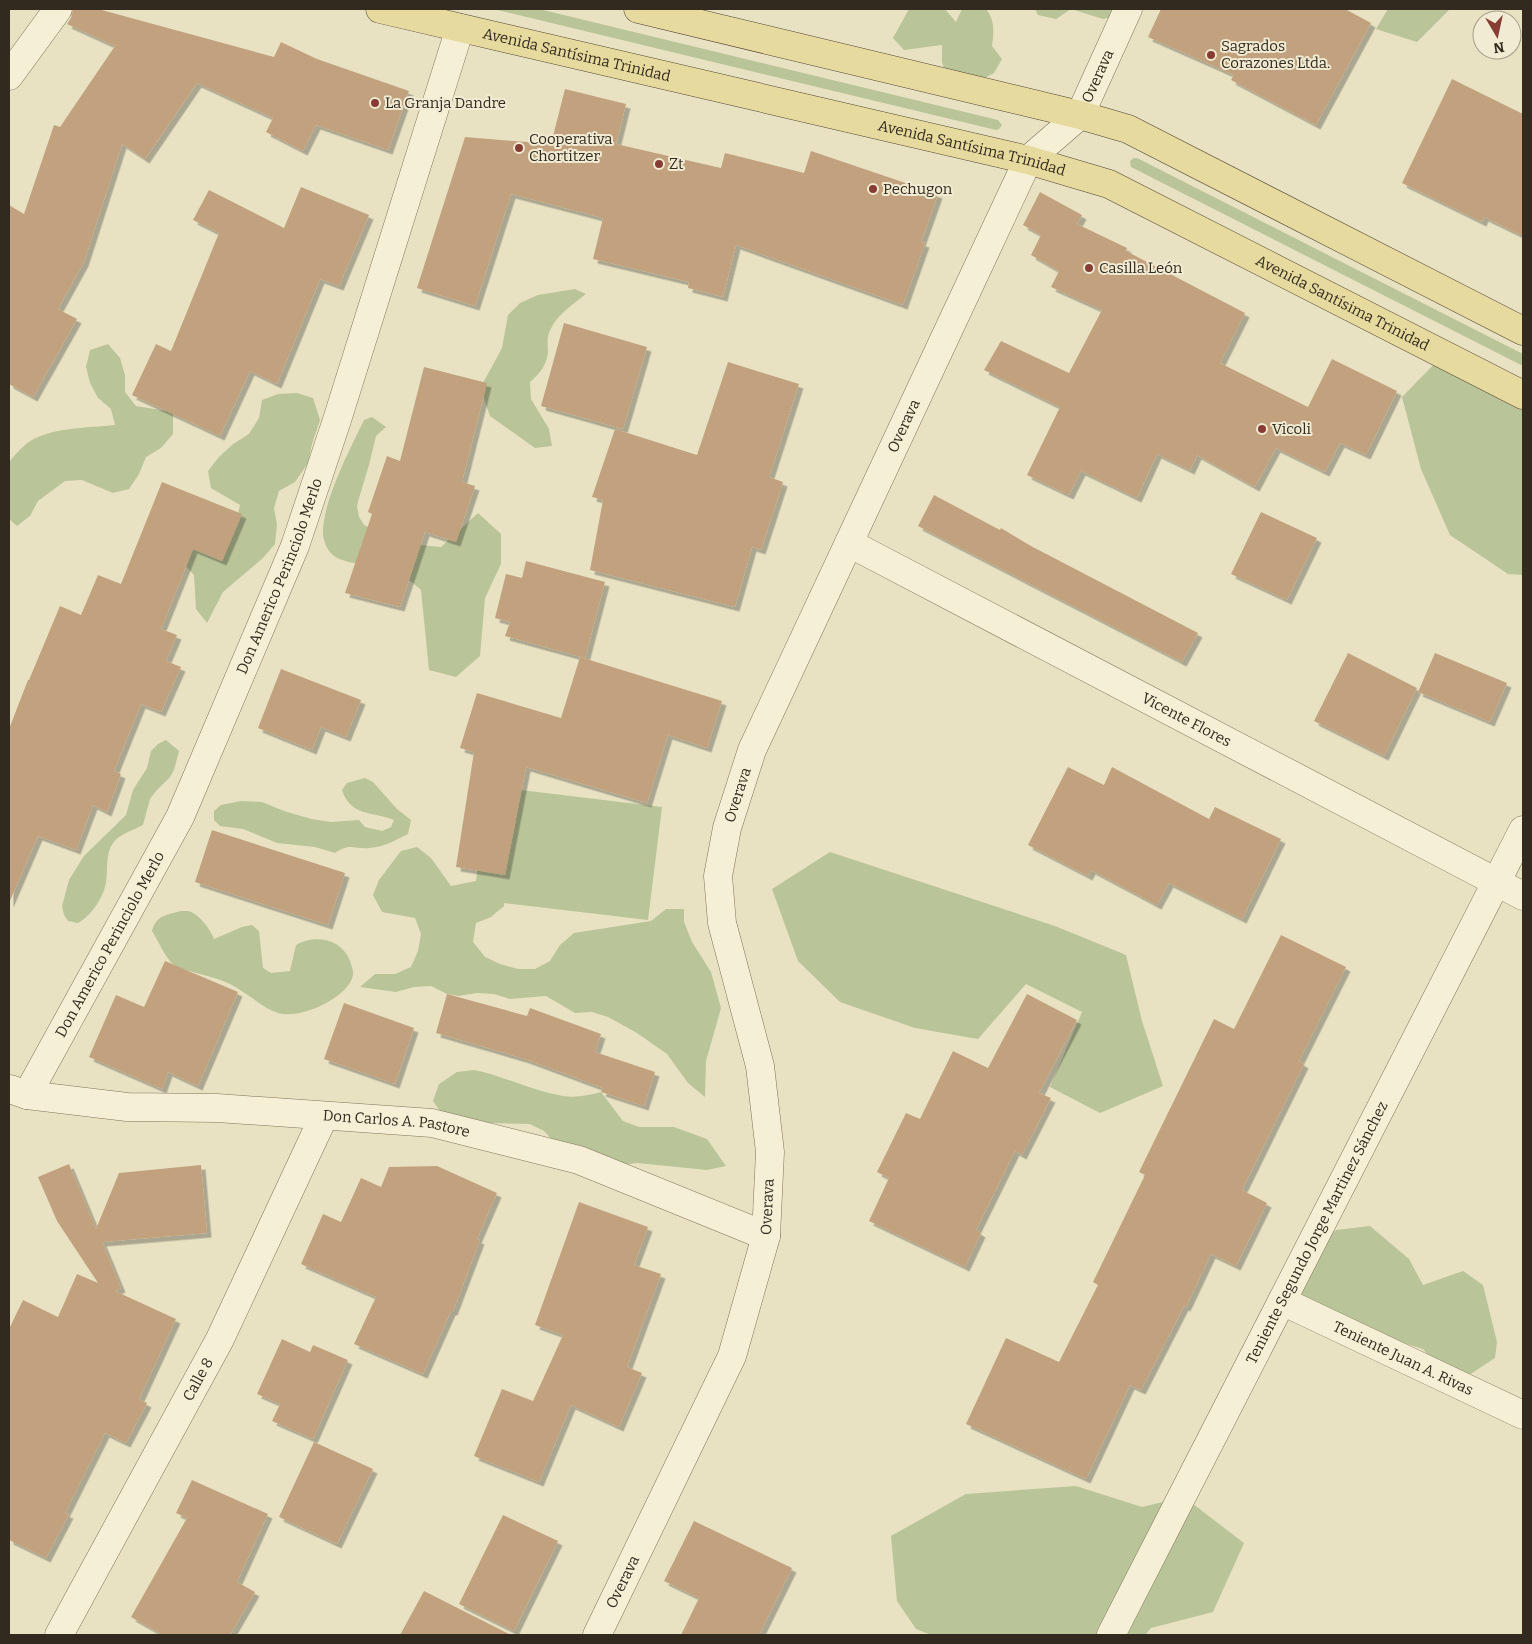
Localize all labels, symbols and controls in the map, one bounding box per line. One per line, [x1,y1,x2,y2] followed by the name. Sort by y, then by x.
[1472,10,1522,60] north arrow
[481,24,673,85] street label: Avenida Santísima Trinidad
[1221,37,1330,72] place label: Sagrados Corazones Ltda.
[1492,38,1506,57] text: N
[1078,47,1117,106] street label: Overava
[1205,49,1217,61] marker: Sagrados Corazones Ltda.
[385,94,506,112] place label: La Granja Dandre
[369,97,381,109] marker: La Granja Dandre
[876,116,1068,180] street label: Avenida Santísima Trinidad
[529,130,612,165] place label: Cooperativa Chortitzer
[513,142,525,154] marker: Cooperativa Chortitzer
[669,155,684,173] place label: Zt
[653,158,665,170] marker: Zt
[883,180,953,198] place label: Pechugon
[867,183,879,195] marker: Pechugon
[1253,251,1432,355] street label: Avenida Santísima Trinidad
[1099,259,1183,277] place label: Casilla León
[1083,262,1095,274] marker: Casilla León
[883,396,924,455] street label: Overava
[1272,420,1312,438] place label: Vicoli
[1256,423,1268,435] marker: Vicoli
[233,476,326,677] street label: Don Americo Perinciolo Merlo
[1139,689,1234,751] street label: Vicente Flores
[720,765,755,825] street label: Overava
[52,848,168,1040] street label: Don Americo Perinciolo Merlo
[1242,1098,1392,1367] street label: Teniente Segundo Jorge Martinez Sánchez
[322,1106,472,1141] street label: Don Carlos A. Pastore
[757,1178,778,1235] street label: Overava
[1330,1317,1476,1399] street label: Teniente Juan A. Rivas
[179,1355,217,1404] street label: Calle 8
[602,1552,643,1611] street label: Overava

